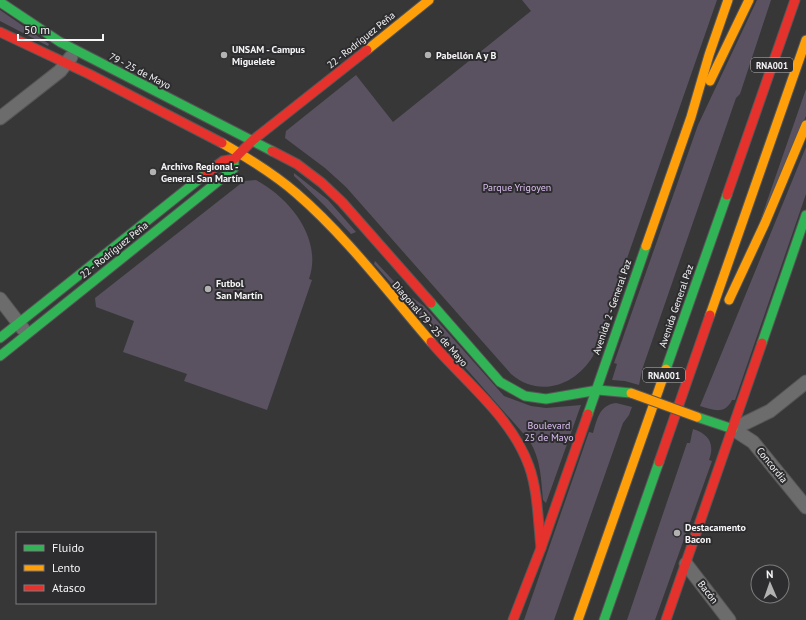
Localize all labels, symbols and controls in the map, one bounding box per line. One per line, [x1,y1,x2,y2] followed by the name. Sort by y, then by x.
[324,9,398,71] street label: 22 - Rodríguez Peña
[18,16,103,42] scale bar
[24,22,50,37] text: 50 m
[232,43,305,68] place label: UNSAM - Campus Miguelete
[436,49,497,62] place label: Pabellón A y B
[107,50,173,92] street label: 79 - 25 de Mayo
[219,50,229,60] marker: UNSAM - Campus Miguelete
[423,50,433,60] marker: Pabellón A y B
[751,58,793,72] road number: RNA001
[161,160,243,185] place label: Archivo Regional - General San Martín
[148,167,158,177] marker: Archivo Regional - General San Martín
[483,181,551,194] park label: Parque Yrigoyen
[77,219,151,281] street label: 22 - Rodríguez Peña
[590,258,634,356] street label: Avenida 2 - General Paz
[656,263,696,349] street label: Avenida General Paz
[216,277,263,302] place label: Futbol San Martín
[389,279,471,369] street label: Diagonal 79 - 25 de Mayo
[203,284,213,294] marker: Futbol San Martín
[643,368,685,382] road number: RNA001
[524,419,574,444] park label: Boulevard 25 de Mayo
[754,444,790,486] street label: Concordia
[685,521,747,546] place label: Destacamento Bacon
[672,528,682,538] marker: Destacamento Bacon
[16,532,156,604] legend
[52,540,84,555] text: Fluido
[52,560,81,575] text: Lento
[750,564,790,604] north arrow
[766,567,774,581] text: N
[695,578,721,606] street label: Bacón
[52,580,85,595] text: Atasco

